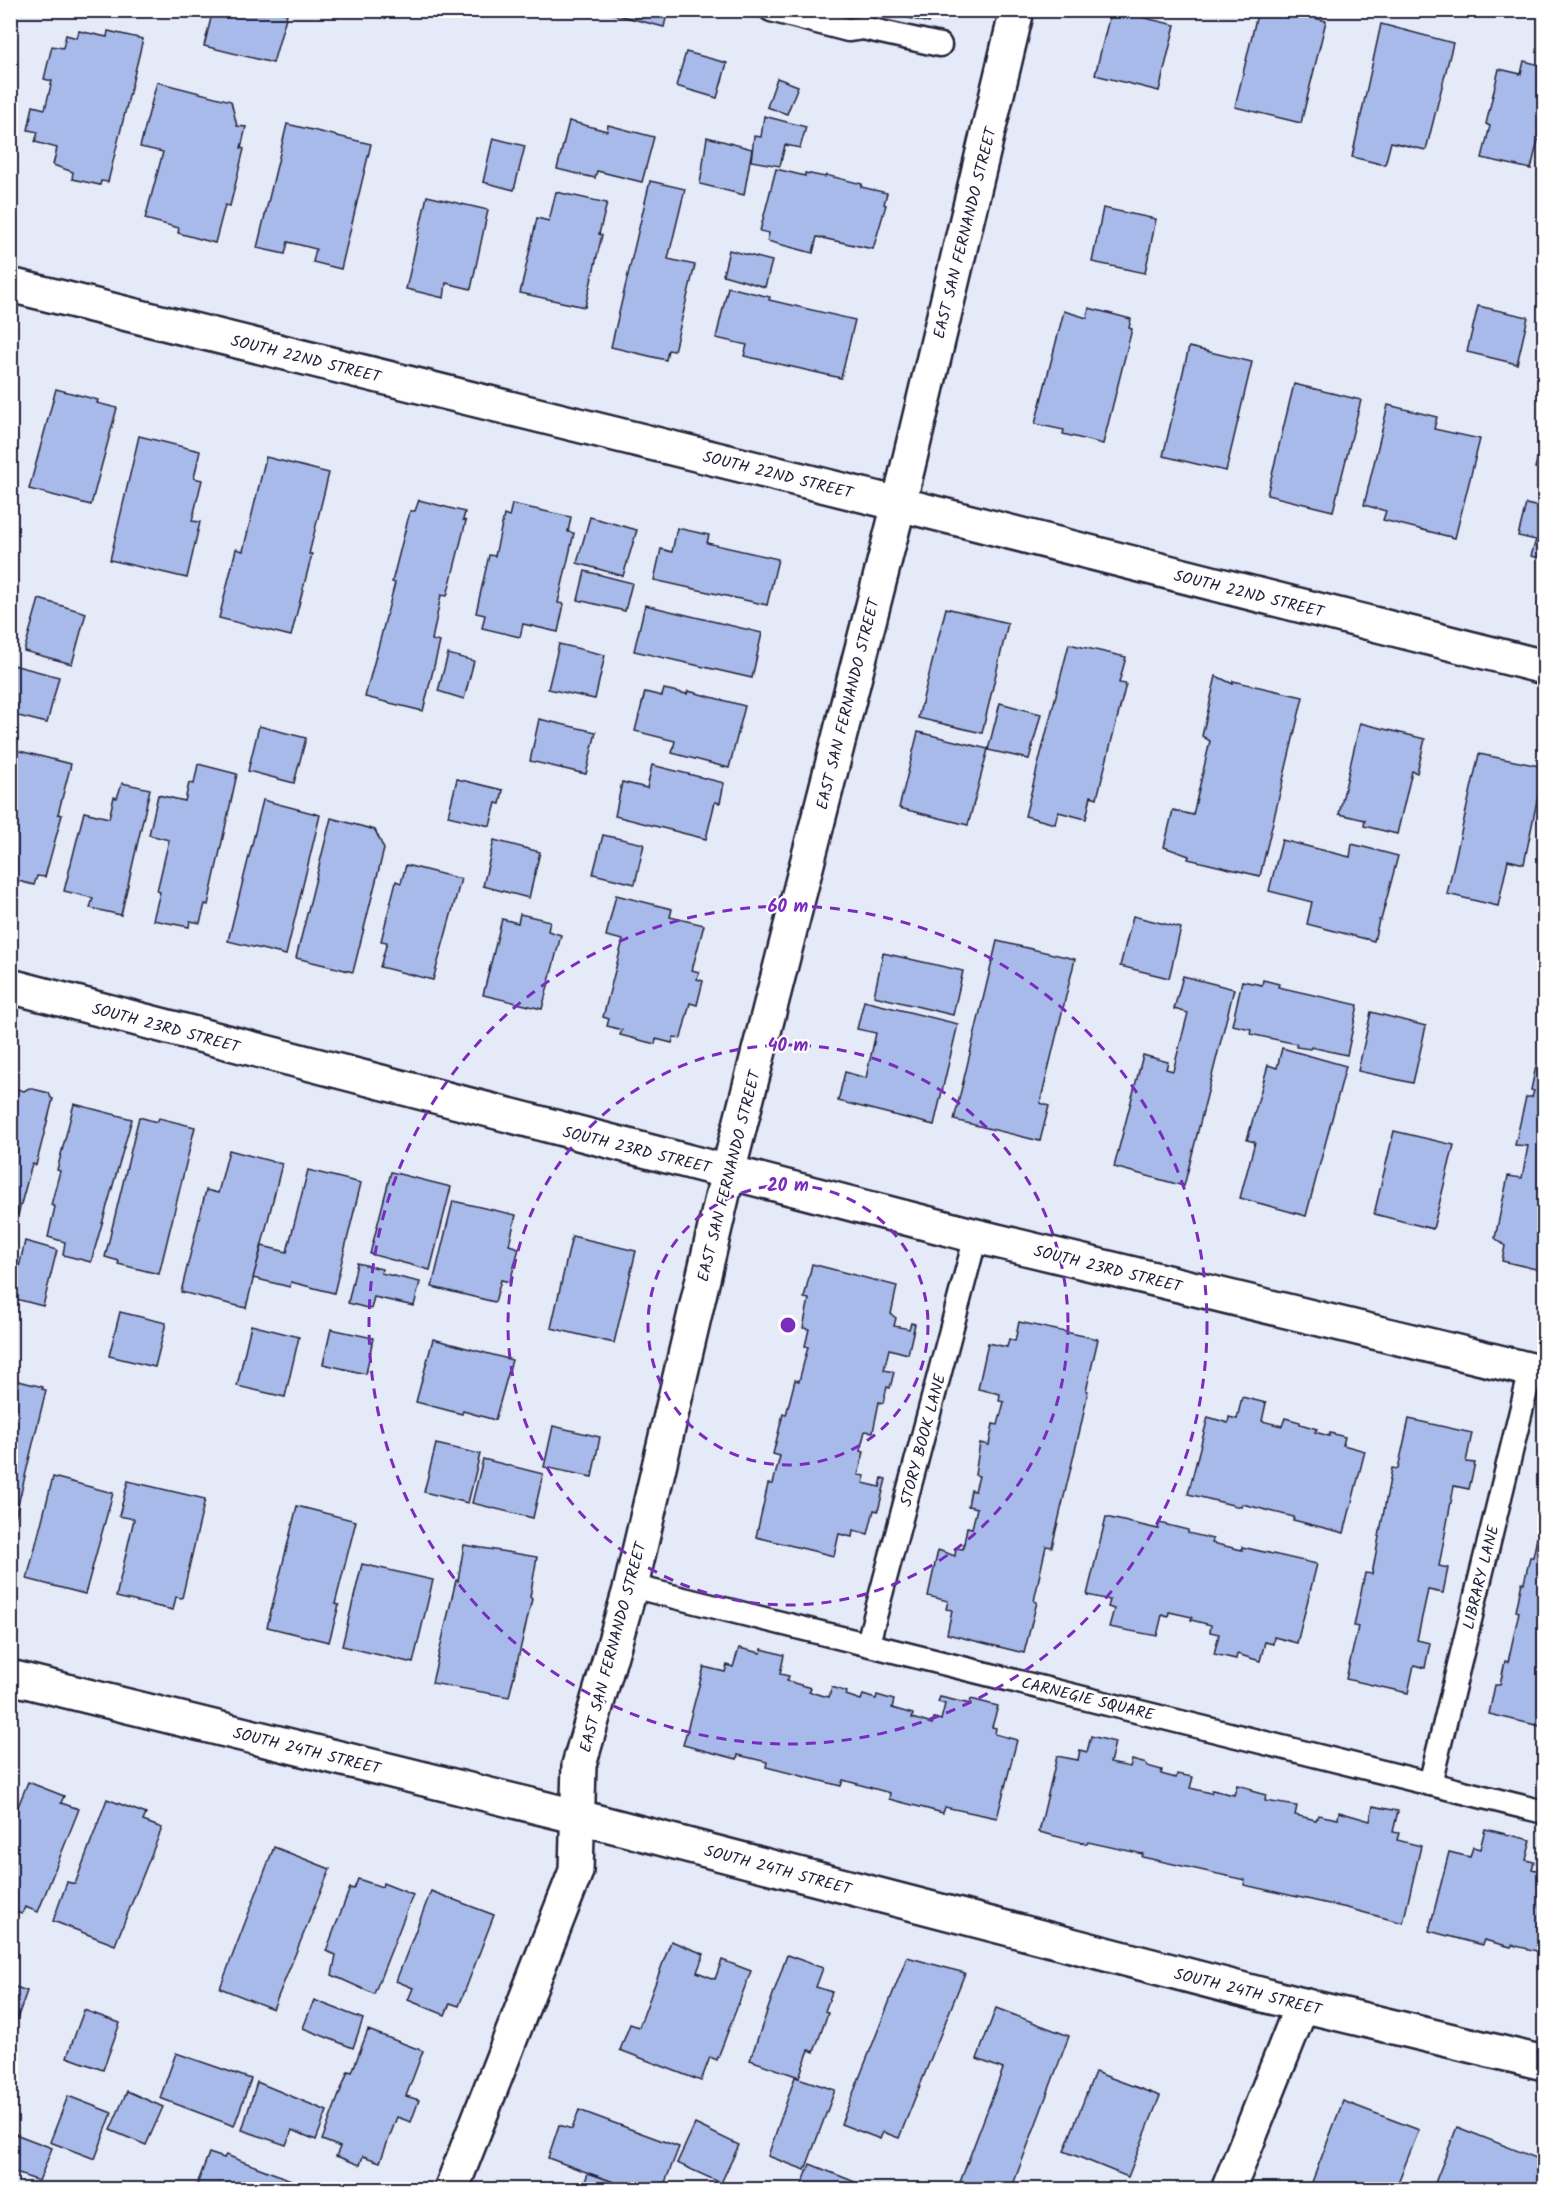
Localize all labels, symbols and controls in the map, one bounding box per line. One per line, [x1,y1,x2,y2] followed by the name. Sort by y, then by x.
[927,124,1004,342] street label: EAST SAN FERNANDO STREET
[228,329,384,390] street label: SOUTH 22ND STREET
[700,445,856,506] street label: SOUTH 22ND STREET
[1171,564,1327,625] street label: SOUTH 22ND STREET
[810,595,887,813] street label: EAST SAN FERNANDO STREET
[768,893,809,922] text: 60 m
[89,997,244,1061] street label: SOUTH 23RD STREET
[768,1032,809,1061] text: 40 m
[691,1067,768,1285] street label: EAST SAN FERNANDO STREET
[560,1120,715,1181] street label: SOUTH 23RD STREET
[767,1172,809,1201] text: 20 m
[1031,1239,1186,1300] street label: SOUTH 23RD STREET
[778,1315,798,1335] centre of rings
[894,1371,953,1509] street label: STORY BOOK LANE
[1456,1522,1507,1632] street label: LIBRARY LANE
[573,1538,654,1755] street label: EAST SAN FERNANDO STREET
[1019,1671,1157,1728] street label: CARNEGIE SQUARE
[230,1721,384,1782] street label: SOUTH 24TH STREET
[701,1839,855,1902] street label: SOUTH 24TH STREET
[1171,1962,1325,2023] street label: SOUTH 24TH STREET

